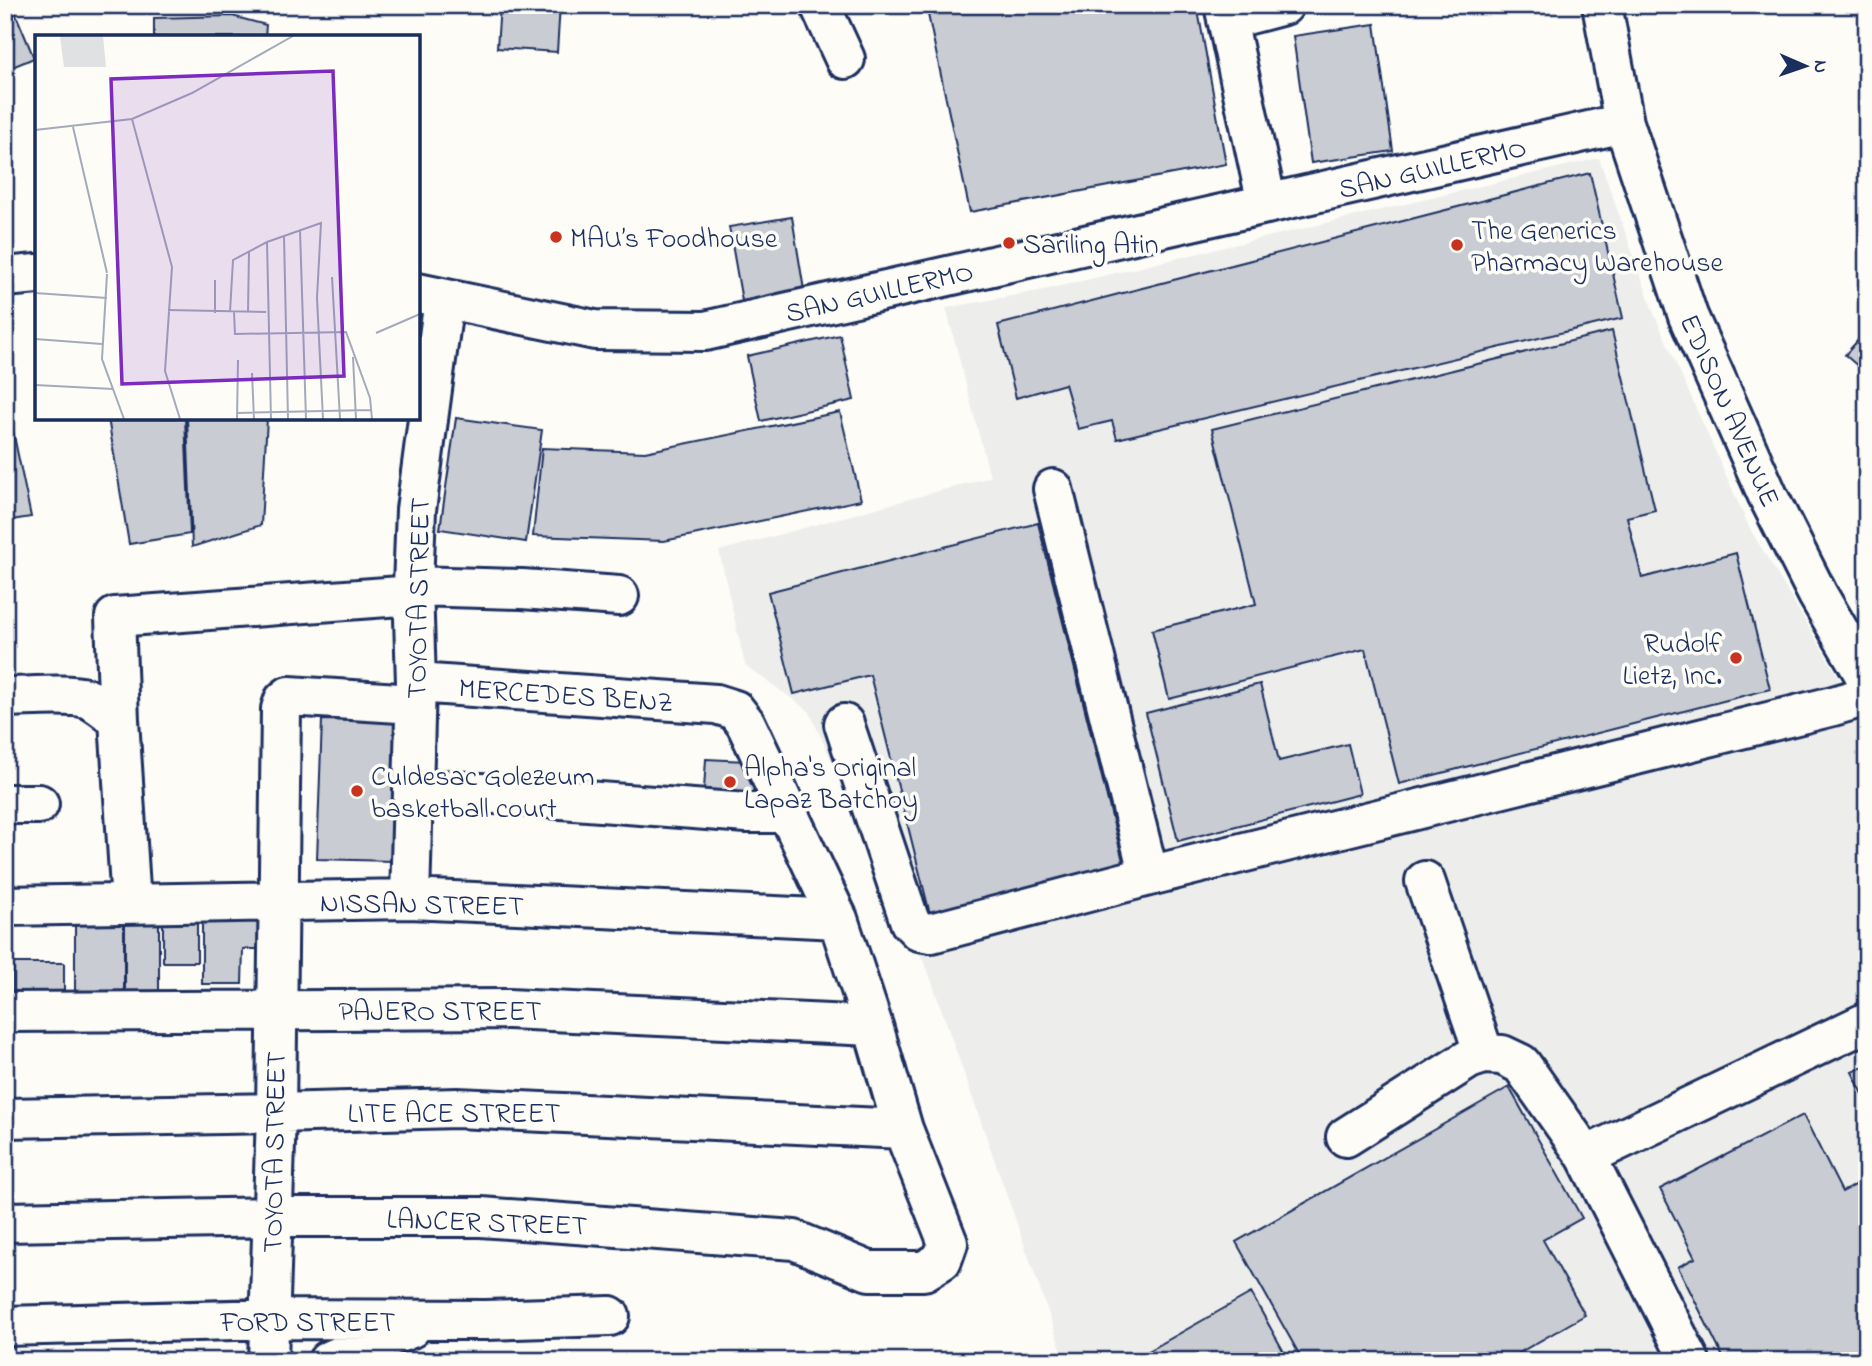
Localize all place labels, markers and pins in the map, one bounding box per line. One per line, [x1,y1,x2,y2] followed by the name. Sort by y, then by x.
[1471,212,1724,285] place label: The Generics Pharmacy Warehouse
[570,220,778,261] place label: MAU’s Foodhouse
[1023,226,1158,267] place label: Sariling Atin
[548,229,564,245] marker: MAU’s Foodhouse
[1001,235,1017,251] marker: Sariling Atin
[1449,237,1465,253] marker: The Generics Pharmacy Warehouse
[1623,625,1722,698] place label: Rudolf Lietz, Inc.
[1728,650,1744,666] marker: Rudolf Lietz, Inc.
[744,749,918,822] place label: Alpha's Original Lapaz Batchoy
[371,758,595,831] place label: Culdesac Golezeum basketball court
[722,774,738,790] marker: Alpha's Original Lapaz Batchoy
[349,783,365,799] marker: Culdesac Golezeum basketball court

